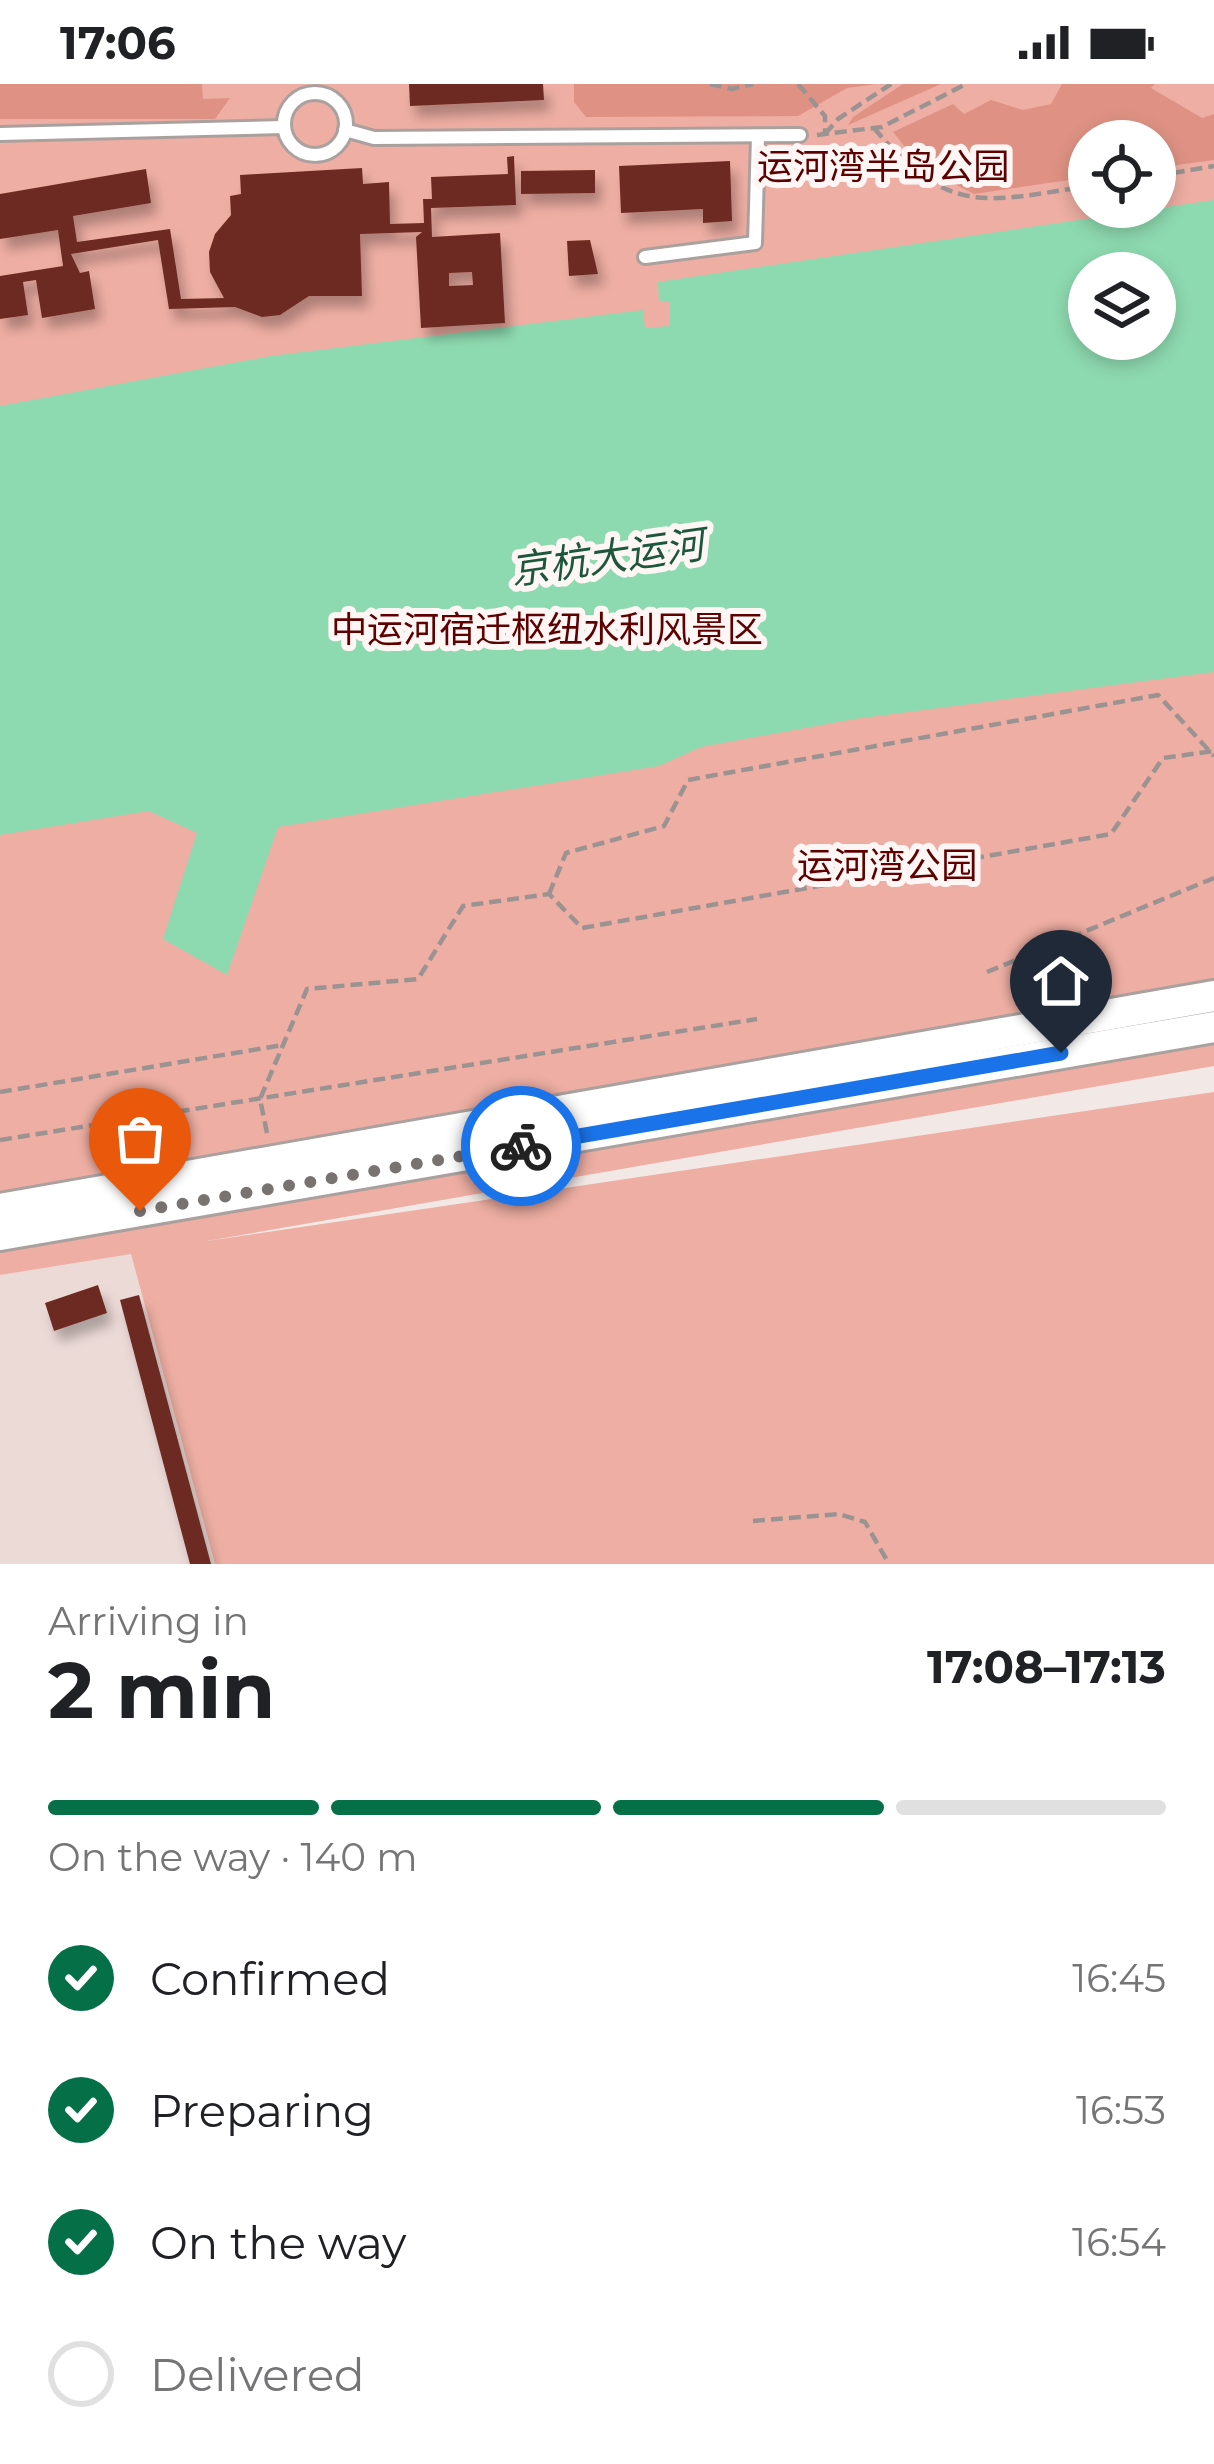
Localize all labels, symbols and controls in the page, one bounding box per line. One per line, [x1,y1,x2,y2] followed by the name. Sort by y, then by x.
[60,15,176,70] text: 17:06
[1068,120,1176,360] map controls
[1068,120,1176,228] button: locate
[757,144,1009,188] park label: 运河湾半岛公园
[1068,252,1176,360] button: layers
[507,519,714,594] water label: 京杭大运河
[331,607,763,651] park label: 中运河宿迁枢纽水利风景区
[797,843,977,887] park label: 运河湾公园
[1010,930,1112,1053] pin
[1028,948,1094,1014] icon: home
[461,1086,581,1206] courier
[89,1088,191,1211] pin
[107,1106,173,1172] icon: bag
[488,1113,554,1179] icon: bike
[48,1597,249,1645] text: Arriving in
[927,1639,1166,1694] text: 17:08–17:13
[48,1642,275,1738] text: 2 min
[48,1833,418,1881] text: On the way · 140 m
[48,1945,114,2011] icon: check
[150,1951,390,2006] text: Confirmed
[1072,1954,1166,2002] text: 16:45
[48,2077,114,2143] icon: check
[150,2083,374,2138] text: Preparing
[1076,2086,1166,2134] text: 16:53
[48,2209,114,2275] icon: check
[150,2215,406,2270] text: On the way
[1072,2218,1166,2266] text: 16:54
[150,2347,365,2402] text: Delivered

